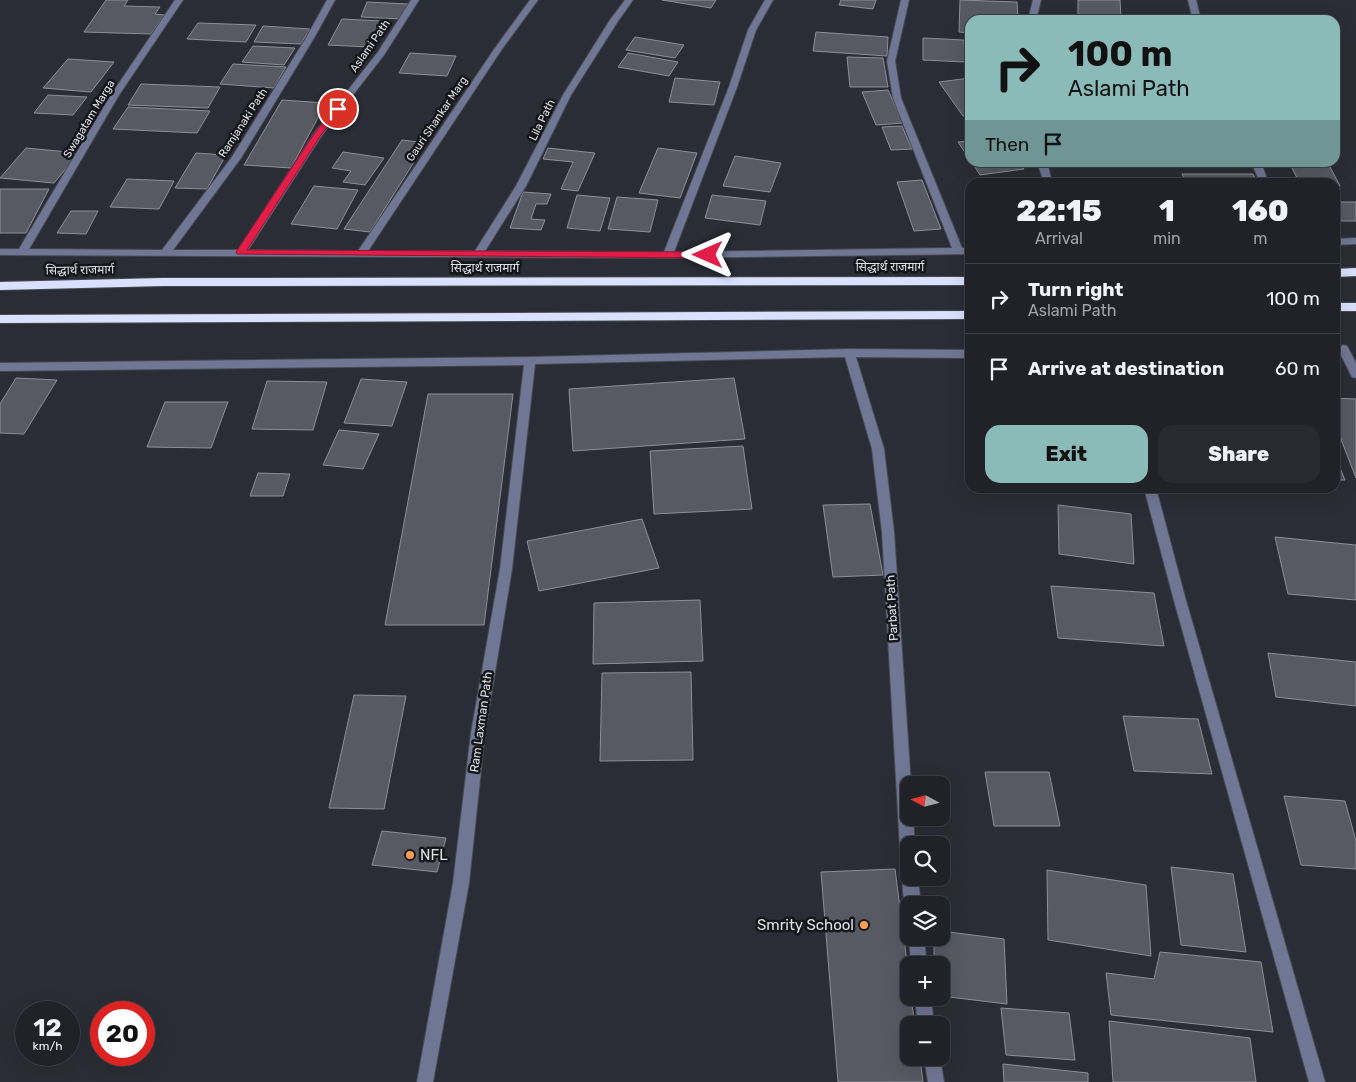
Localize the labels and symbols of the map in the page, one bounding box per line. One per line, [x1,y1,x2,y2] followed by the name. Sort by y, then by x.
[347,17,393,75] street label: Aslami Path
[404,74,470,164] street label: Gauri Shankar Marg
[61,78,117,160] street label: Swagatam Marga
[216,86,270,160] street label: Ramjanaki Path
[317,88,359,130] pin
[526,97,558,143] street label: Lila Path
[681,228,733,280] position arrow
[856,259,925,274] street label: सिद्धार्थ राजमार्ग
[451,260,520,275] street label: सिद्धार्थ राजमार्ग
[46,261,115,278] street label: सिद्धार्थ राजमार्ग
[883,575,901,641] street label: Parbat Path
[467,671,495,773] street label: Ram Laxman Path
[900,776,950,826] north arrow
[420,846,448,864] place label: NFL
[404,849,416,861] marker: NFL
[757,916,854,934] place label: Smrity School
[858,919,870,931] marker: Smrity School
[90,1001,155,1066] speed limit sign: 20

